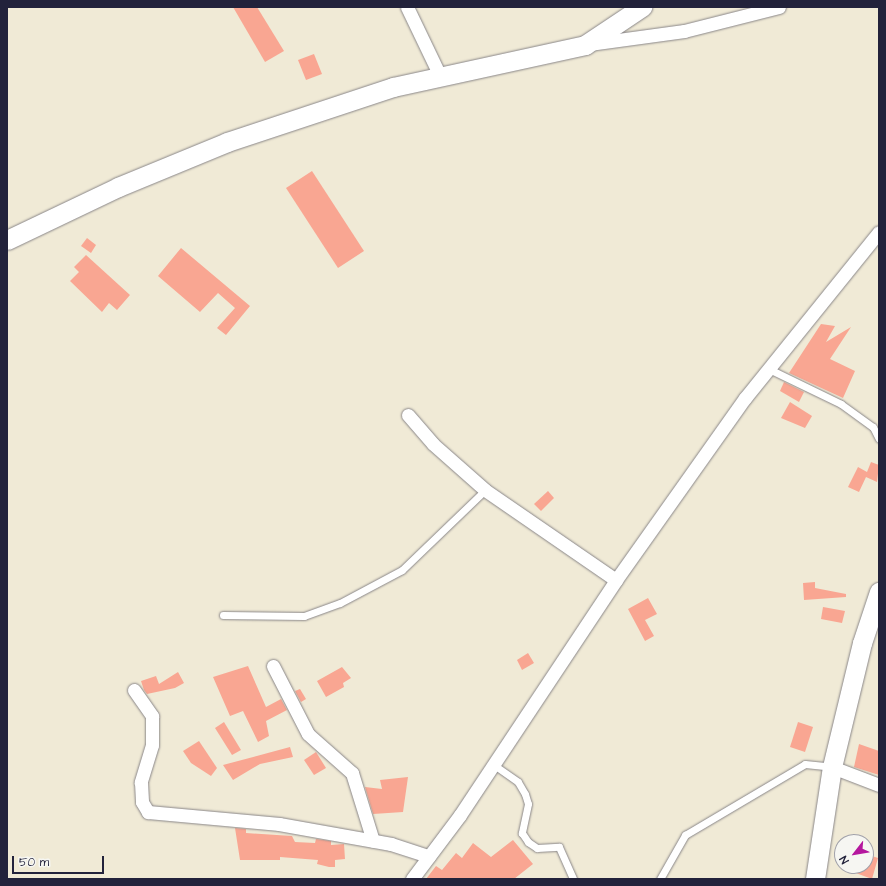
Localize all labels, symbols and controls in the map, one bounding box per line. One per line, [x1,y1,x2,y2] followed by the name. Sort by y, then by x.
[834,834,874,874] north arrow
[14,848,106,874] scale bar
[836,853,852,867] text: N
[19,854,49,871] text: 50 m

